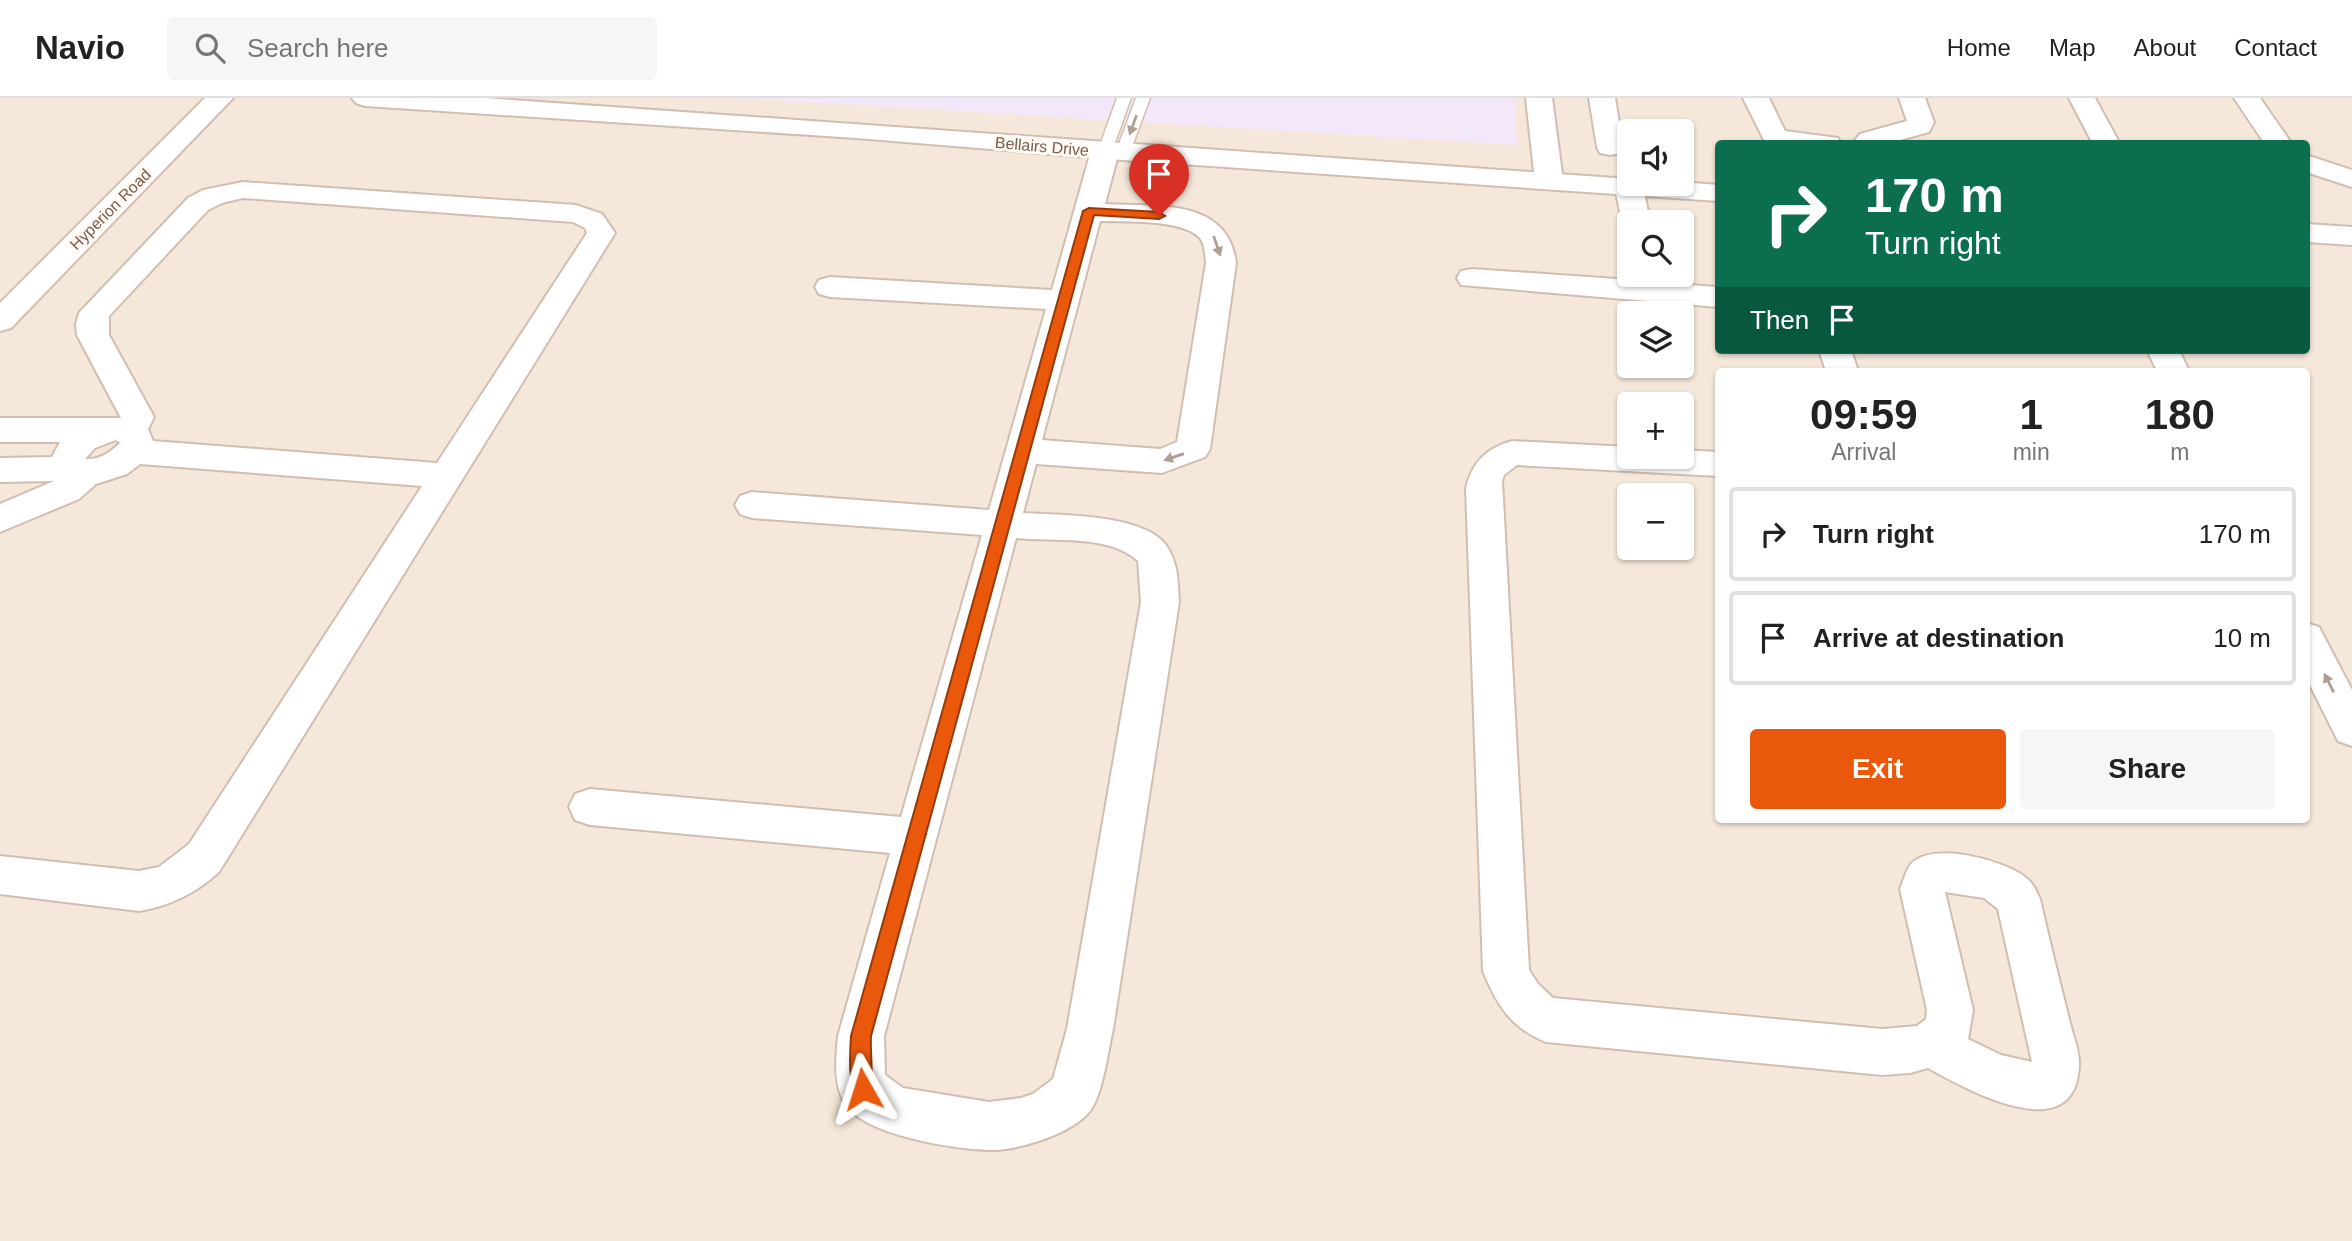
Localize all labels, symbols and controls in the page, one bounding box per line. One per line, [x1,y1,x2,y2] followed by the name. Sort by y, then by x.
[167,17,657,80] search box
[35,29,125,66] text: Navio
[191,29,229,67] icon: search
[247,33,389,63] text: Search here
[1947,34,2011,61] text: Home
[2049,34,2096,61] text: Map
[2134,34,2196,61] text: About
[2234,34,2317,61] text: Contact
[1127,114,1138,135] one-way arrow
[1617,119,1694,560] map controls
[1617,119,1694,196] button: sound
[994,134,1090,159] street label: Bellairs Drive
[1129,144,1189,216] pin
[1140,155,1178,193] icon: arrive
[67,166,154,253] street label: Hyperion Road
[1750,168,1841,259] icon: right
[1865,168,2004,222] text: 170 m
[1617,210,1694,287] button: search
[1865,225,2001,261] text: Turn right
[1212,236,1223,257] one-way arrow
[1617,301,1694,378] button: layers
[1823,301,1861,339] icon: arrive
[1750,305,1809,335] text: Then
[1810,391,1918,438] text: 09:59
[2019,391,2043,438] text: 1
[2145,391,2215,438] text: 180
[1617,392,1694,469] button: +
[1831,439,1896,465] text: Arrival
[2013,439,2050,465] text: min
[2170,439,2189,465] text: m
[1163,452,1184,463] one-way arrow
[1617,483,1694,560] button: −
[1754,515,1792,553] icon: right
[1813,519,1934,549] text: Turn right
[2199,519,2271,549] text: 170 m
[1754,619,1792,657] icon: arrive
[1813,623,2064,653] text: Arrive at destination
[2213,623,2271,653] text: 10 m
[2324,673,2335,693] one-way arrow
[1750,729,2006,809] button: Exit
[2020,729,2275,809] button: Share
[826,1052,900,1126] position arrow

